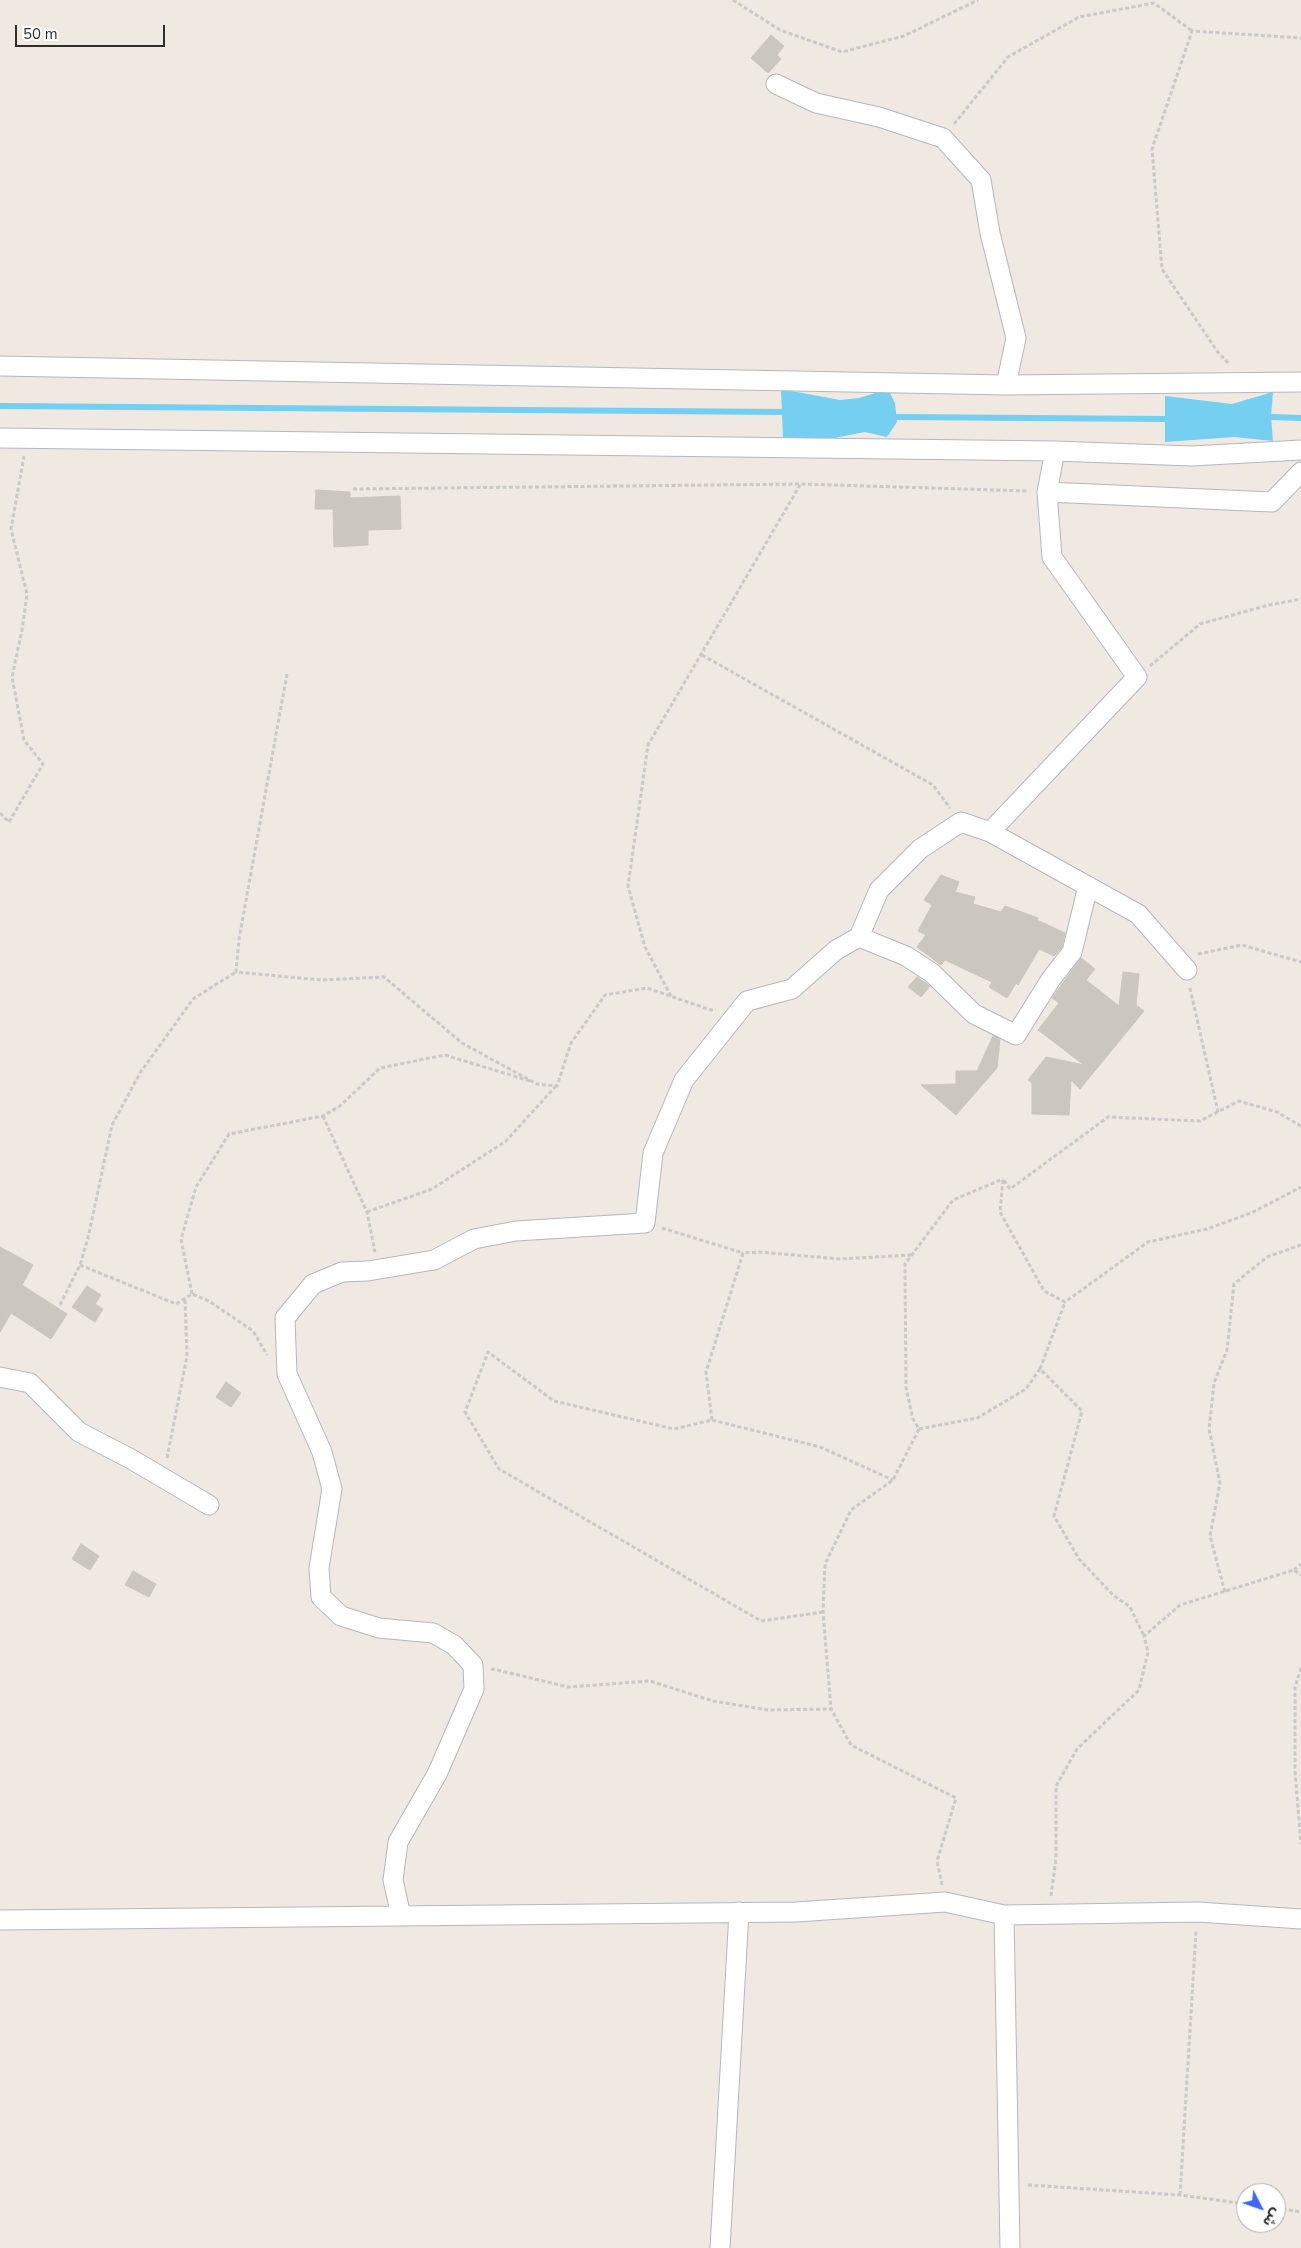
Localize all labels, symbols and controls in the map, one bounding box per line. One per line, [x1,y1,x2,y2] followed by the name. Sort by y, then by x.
[18,15,168,47] scale bar
[23,24,58,44] text: 50 m
[1236,2183,1286,2233] north arrow
[1258,2204,1285,2231] text: ش

